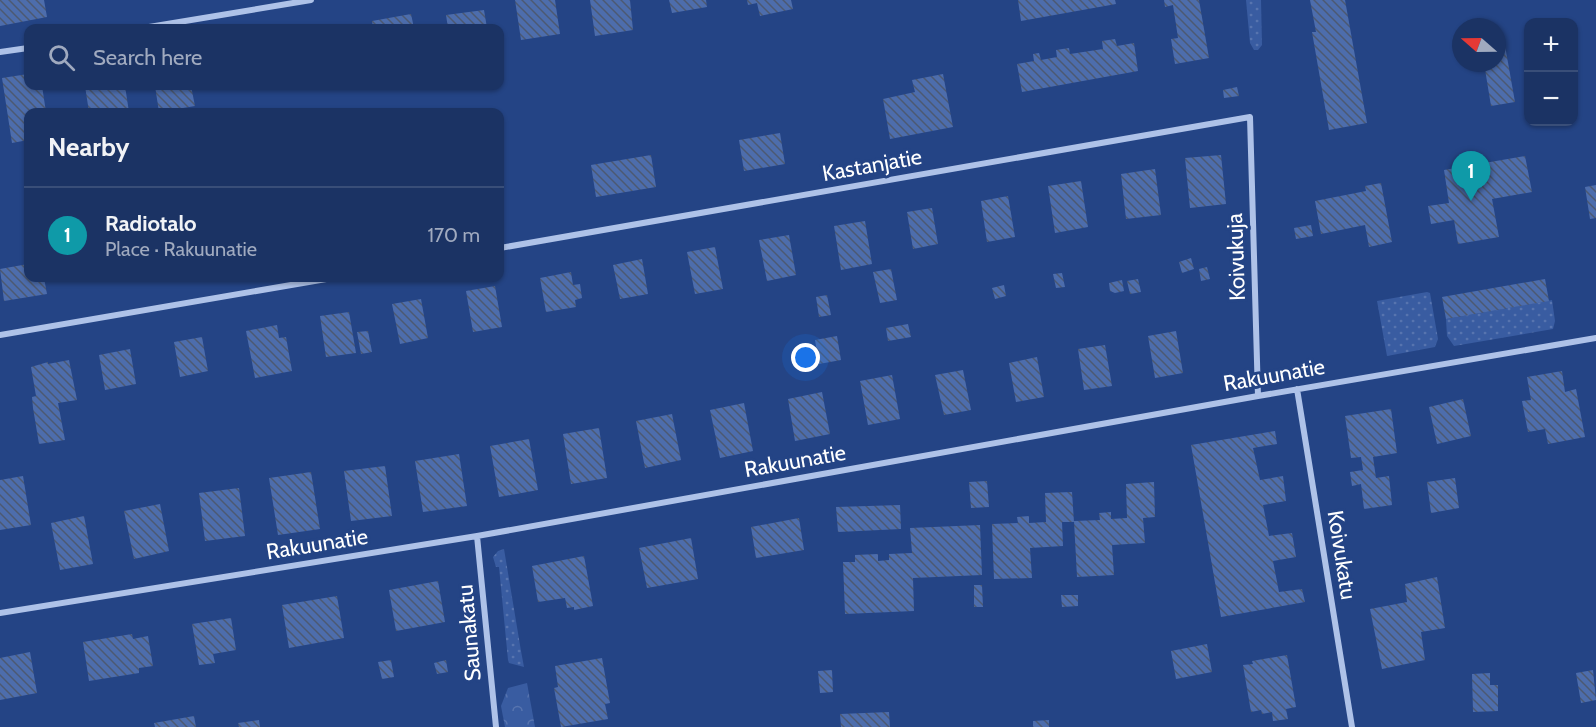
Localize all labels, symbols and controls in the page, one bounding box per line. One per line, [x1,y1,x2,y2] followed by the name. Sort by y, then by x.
[1452,18,1506,72] north arrow
[1524,18,1578,126] map controls
[1524,18,1578,72] button: +
[24,24,504,90] search box
[45,41,78,74] icon: search
[93,44,202,71] text: Search here
[1524,72,1578,126] button: −
[48,131,129,163] text: Nearby
[820,143,924,187] street label: Kastanjatie
[1452,152,1490,201] pin: 1
[105,210,197,237] text: Radiotalo
[1221,212,1251,301] street label: Koivukuja
[64,223,71,247] text: 1
[428,223,480,247] text: 170 m
[105,237,257,261] text: Place · Rakuunatie
[791,343,820,372] your location
[1221,353,1327,397] street label: Rakuunatie
[742,439,848,483] street label: Rakuunatie
[1322,509,1362,601] street label: Koivukatu
[264,523,370,565] street label: Rakuunatie
[451,584,487,682] street label: Saunakatu

